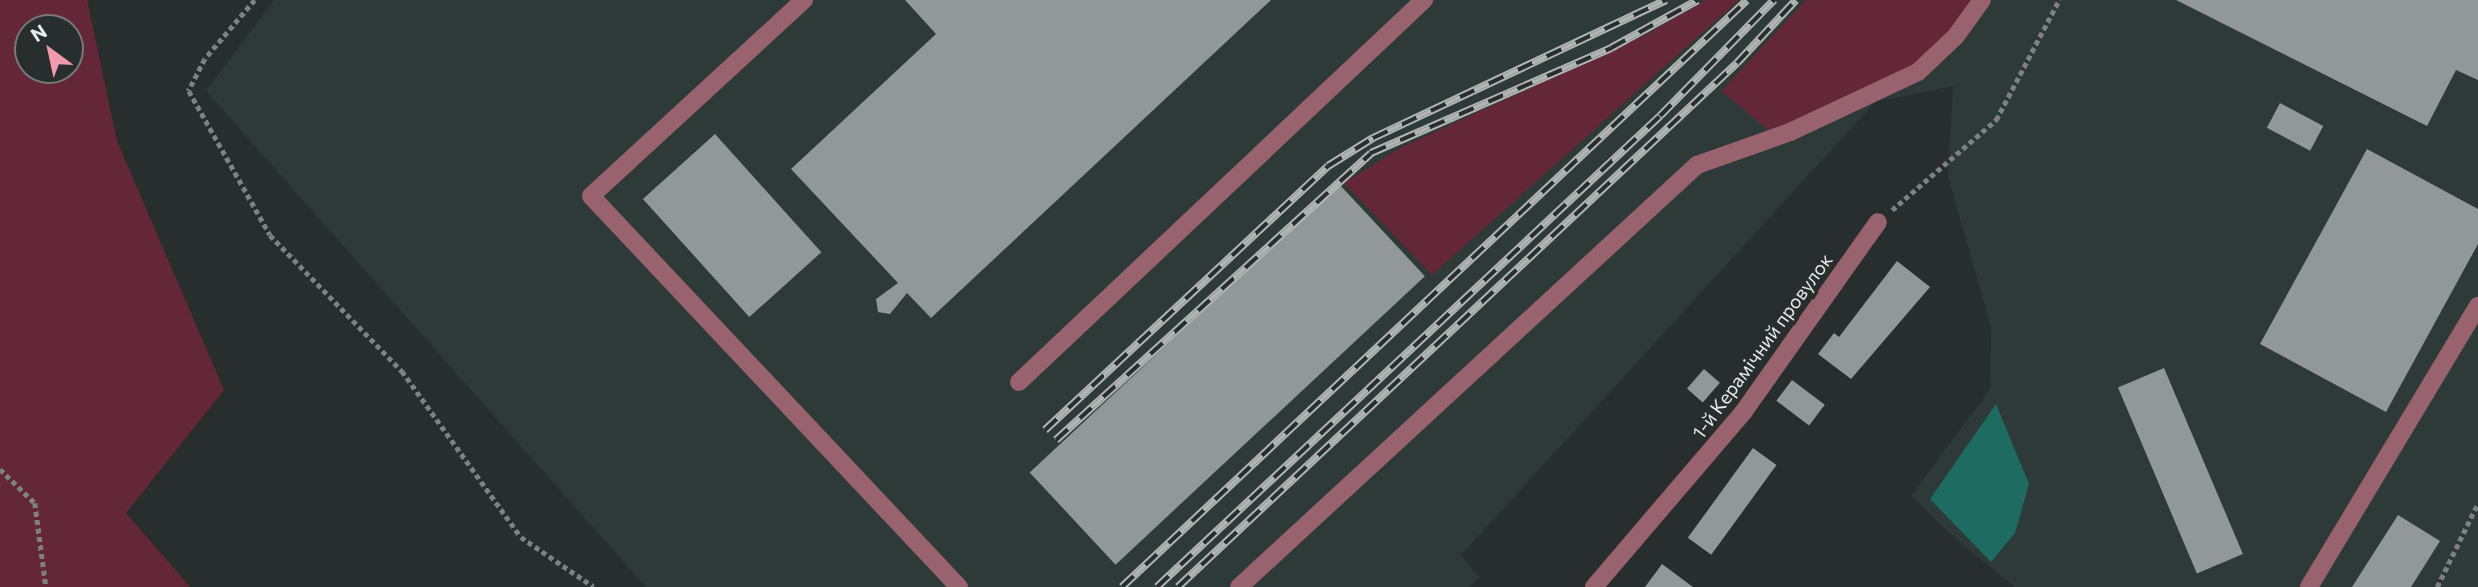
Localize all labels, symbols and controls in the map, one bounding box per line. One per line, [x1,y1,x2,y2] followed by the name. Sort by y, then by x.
[14,14,84,84] north arrow
[26,19,51,46] text: N
[1687,249,1837,443] street label: 1-й Керамічний провулок

